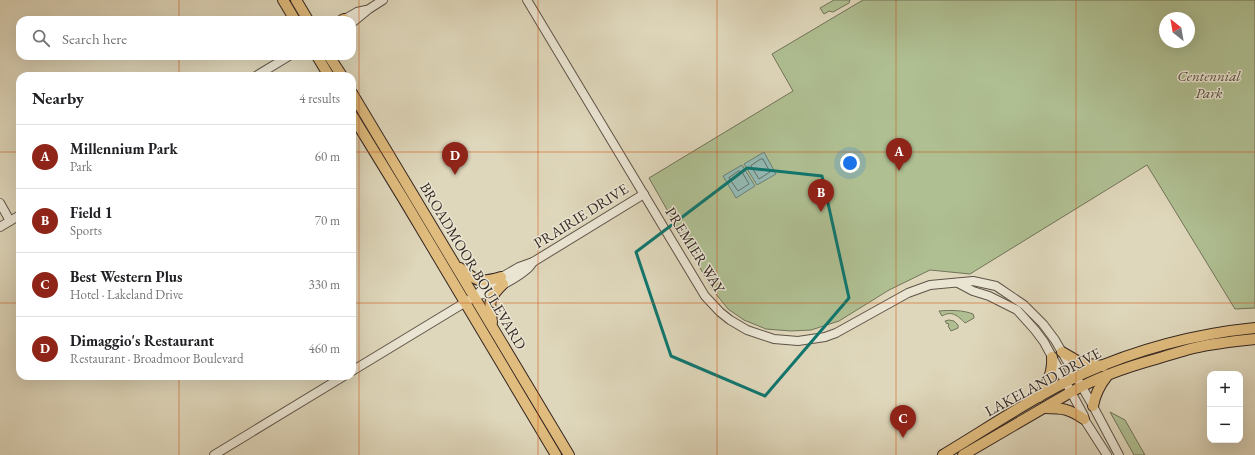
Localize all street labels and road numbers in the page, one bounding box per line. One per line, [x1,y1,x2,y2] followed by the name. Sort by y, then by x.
[416,179,531,353] street label: BROADMOOR BOULEVARD
[530,179,632,252] street label: PRAIRIE DRIVE
[661,203,730,297] street label: PREMIER WAY
[981,343,1105,420] street label: LAKELAND DRIVE

